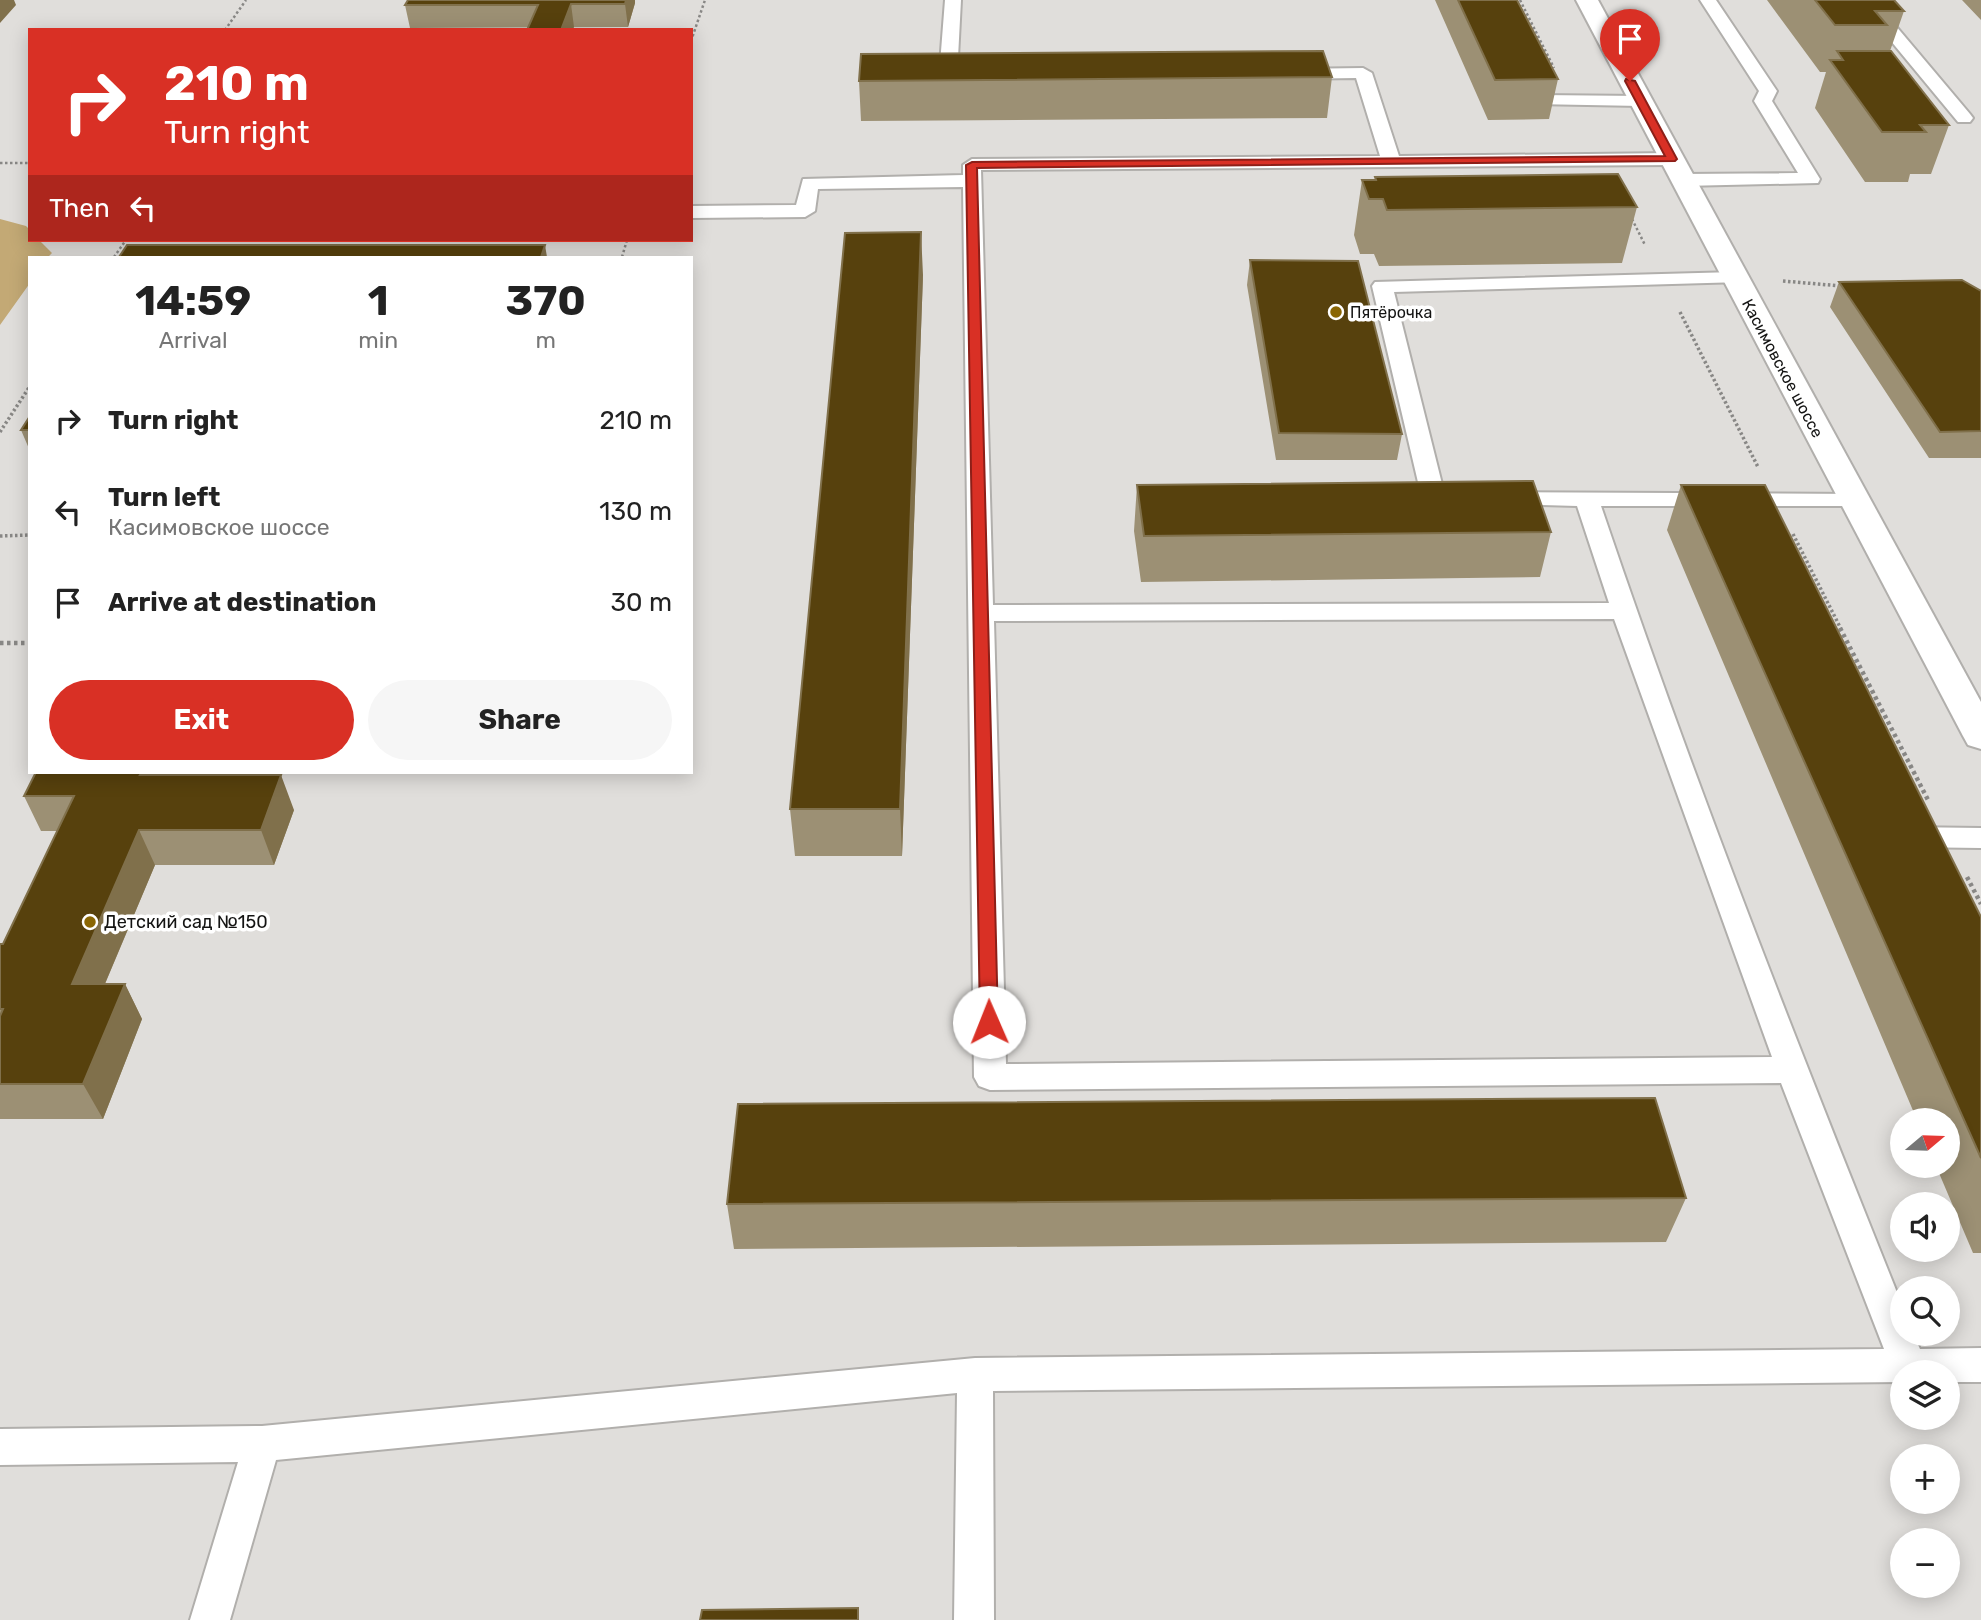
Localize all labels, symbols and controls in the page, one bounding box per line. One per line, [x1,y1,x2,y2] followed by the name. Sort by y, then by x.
[1600,9,1660,81] pin
[1611,20,1649,58] icon: arrive
[164,54,309,112] text: 210 m
[49,56,140,147] icon: right
[164,113,309,151] text: Turn right
[124,189,162,227] icon: left
[49,193,110,224] text: Then
[135,276,251,326] text: 14:59
[368,276,389,326] text: 1
[505,276,586,326] text: 370
[1738,296,1827,441] street label: Касимовское шоссе
[1350,303,1432,322] place label: Пятёрочка
[1328,304,1344,320] marker: Пятёрочка
[159,326,228,354] text: Arrival
[358,326,398,354] text: min
[535,326,556,354] text: m
[49,402,87,440] icon: right
[108,405,238,436] text: Turn right
[600,405,672,436] text: 210 m
[108,482,220,513] text: Turn left
[49,493,87,531] icon: left
[599,496,672,527] text: 130 m
[108,513,330,541] text: Касимовское шоссе
[49,584,87,622] icon: arrive
[108,587,376,618] text: Arrive at destination
[610,587,672,618] text: 30 m
[49,680,354,760] button: Exit
[368,680,672,760] button: Share
[104,911,268,933] place label: Детский сад №150
[82,914,98,930] marker: Детский сад №150
[952,985,1026,1059] position arrow
[1890,1108,1960,1178] north arrow
[1890,1108,1960,1598] map controls
[1890,1192,1960,1262] button: sound
[1890,1276,1960,1346] button: search
[1890,1360,1960,1430] button: layers
[1890,1444,1960,1514] button: +
[1890,1528,1960,1598] button: −

